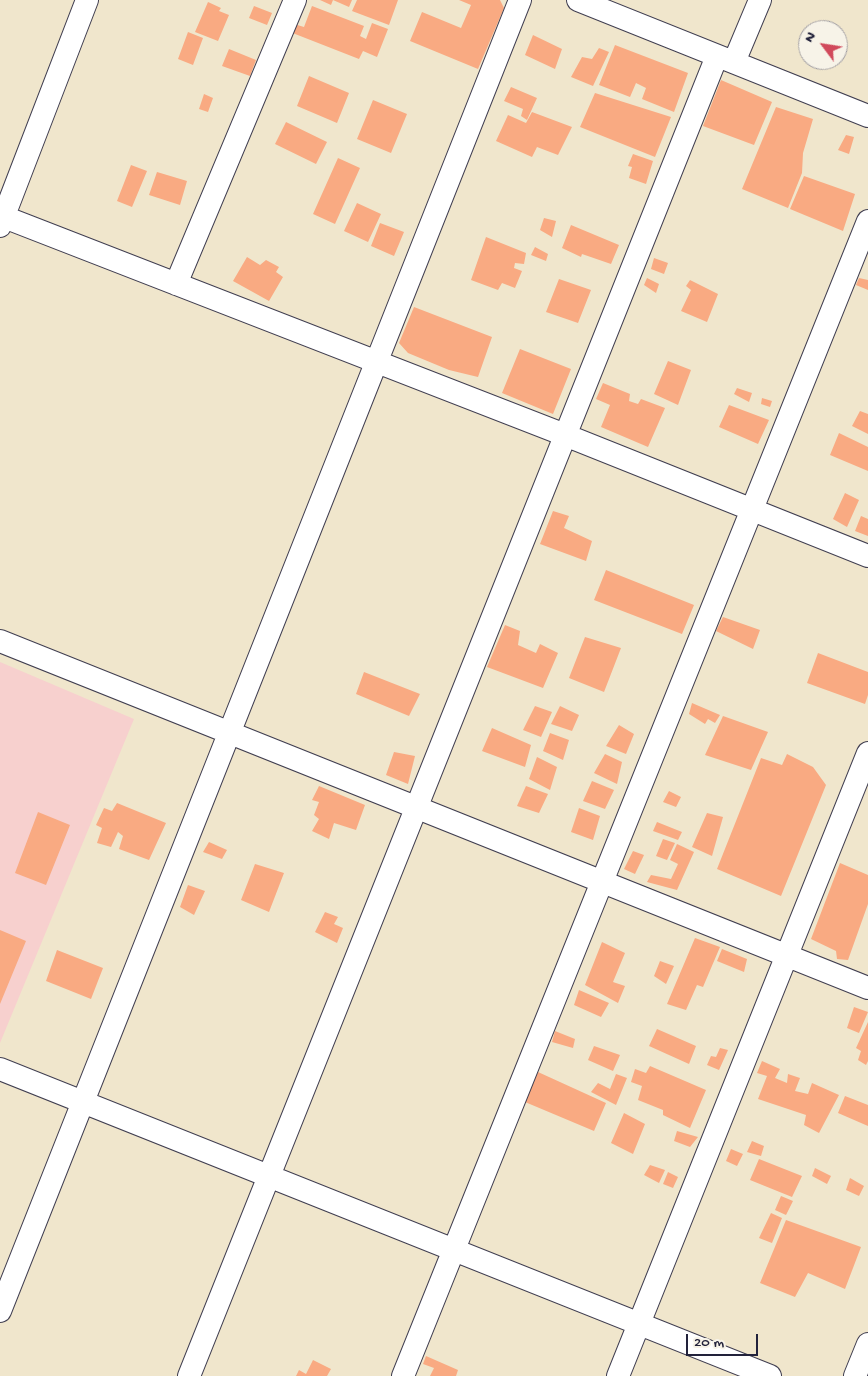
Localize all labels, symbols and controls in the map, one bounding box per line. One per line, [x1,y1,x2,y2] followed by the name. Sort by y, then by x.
[798,20,848,70] north arrow
[801,29,820,46] text: N
[688,1324,760,1356] scale bar
[694,1334,724,1352] text: 20 m

